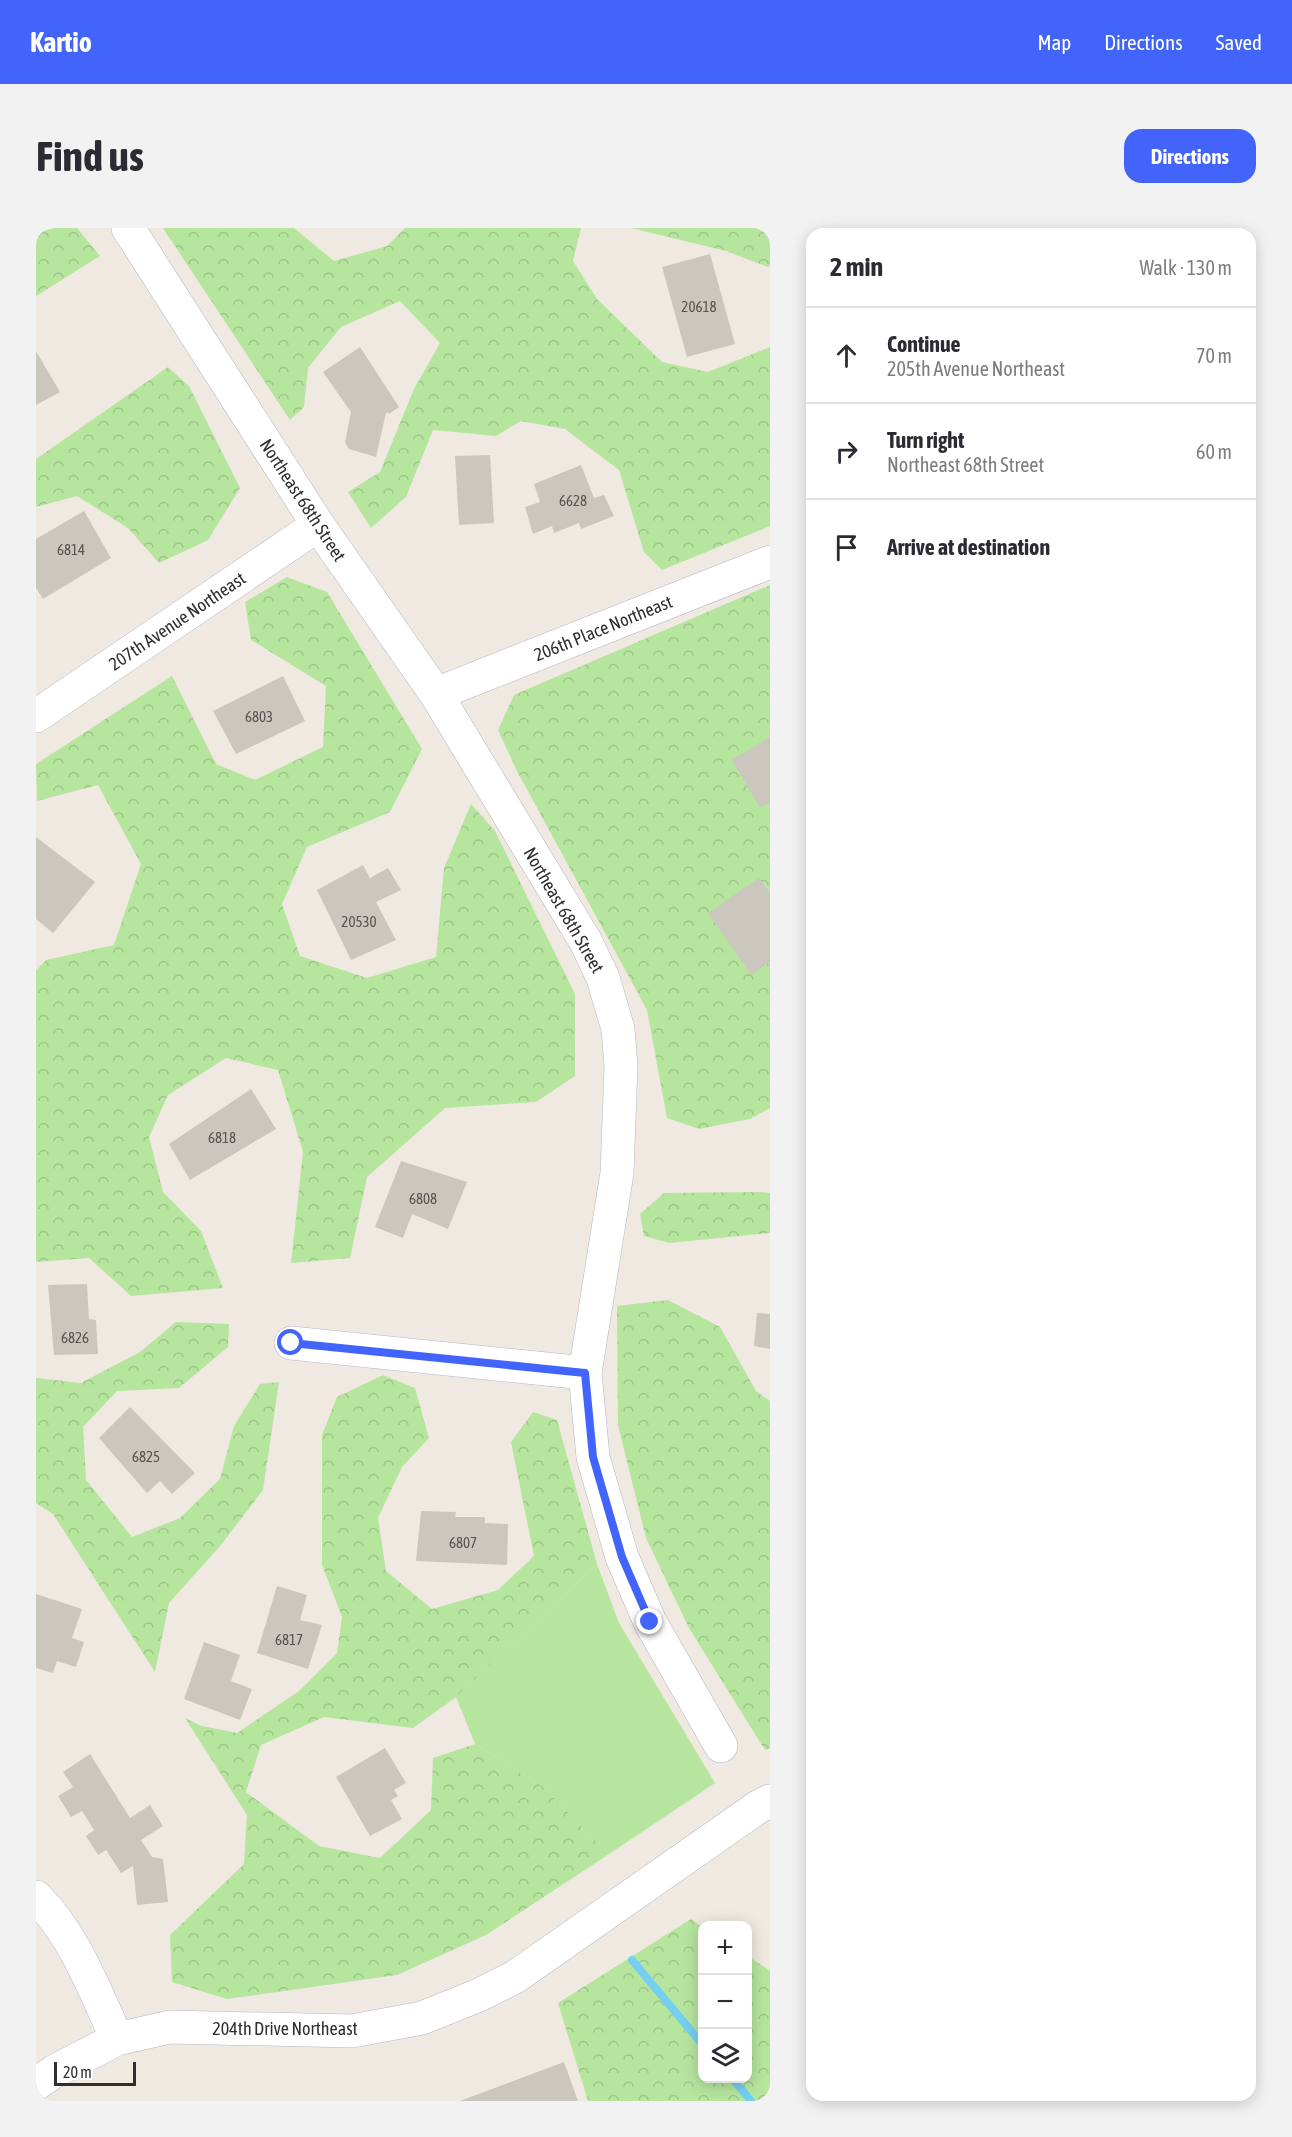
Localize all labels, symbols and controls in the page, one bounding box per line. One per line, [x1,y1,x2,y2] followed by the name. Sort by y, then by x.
[30,26,92,58] text: Kartio
[1037,30,1071,54] text: Map
[1104,30,1183,54] text: Directions
[1216,30,1262,54] text: Saved
[1124,129,1256,183] button: Directions
[36,132,144,180] text: Find us
[830,252,883,282] text: 2 min
[1140,256,1232,279] text: Walk · 130 m
[681,298,717,315] house number: 20618
[887,331,961,357] text: Continue
[830,339,863,372] icon: ahead
[1196,344,1232,367] text: 70 m
[887,357,1065,380] text: 205th Avenue Northeast
[887,427,964,453] text: Turn right
[256,435,350,565] street label: Northeast 68th Street
[830,435,863,468] icon: right
[1196,440,1232,463] text: 60 m
[887,453,1044,476] text: Northeast 68th Street
[559,492,587,509] house number: 6628
[830,531,863,564] icon: arrive
[887,534,1050,560] text: Arrive at destination
[57,541,85,558] house number: 6814
[105,567,249,675] street label: 207th Avenue Northeast
[531,591,675,665] street label: 206th Place Northeast
[245,708,273,725] house number: 6803
[520,843,608,977] street label: Northeast 68th Street
[341,913,377,930] house number: 20530
[208,1129,236,1146] house number: 6818
[409,1190,437,1207] house number: 6808
[61,1329,89,1346] house number: 6826
[277,1329,303,1355] route start
[132,1448,160,1465] house number: 6825
[449,1534,477,1551] house number: 6807
[636,1608,662,1634] route end
[275,1631,303,1648] house number: 6817
[698,1921,752,2083] map controls
[698,1921,752,1975] button: +
[698,1975,752,2029] button: −
[212,2018,358,2039] street label: 204th Drive Northeast
[698,2029,752,2083] button: layers
[54,2059,136,2086] scale bar
[63,2063,92,2081] text: 20 m

